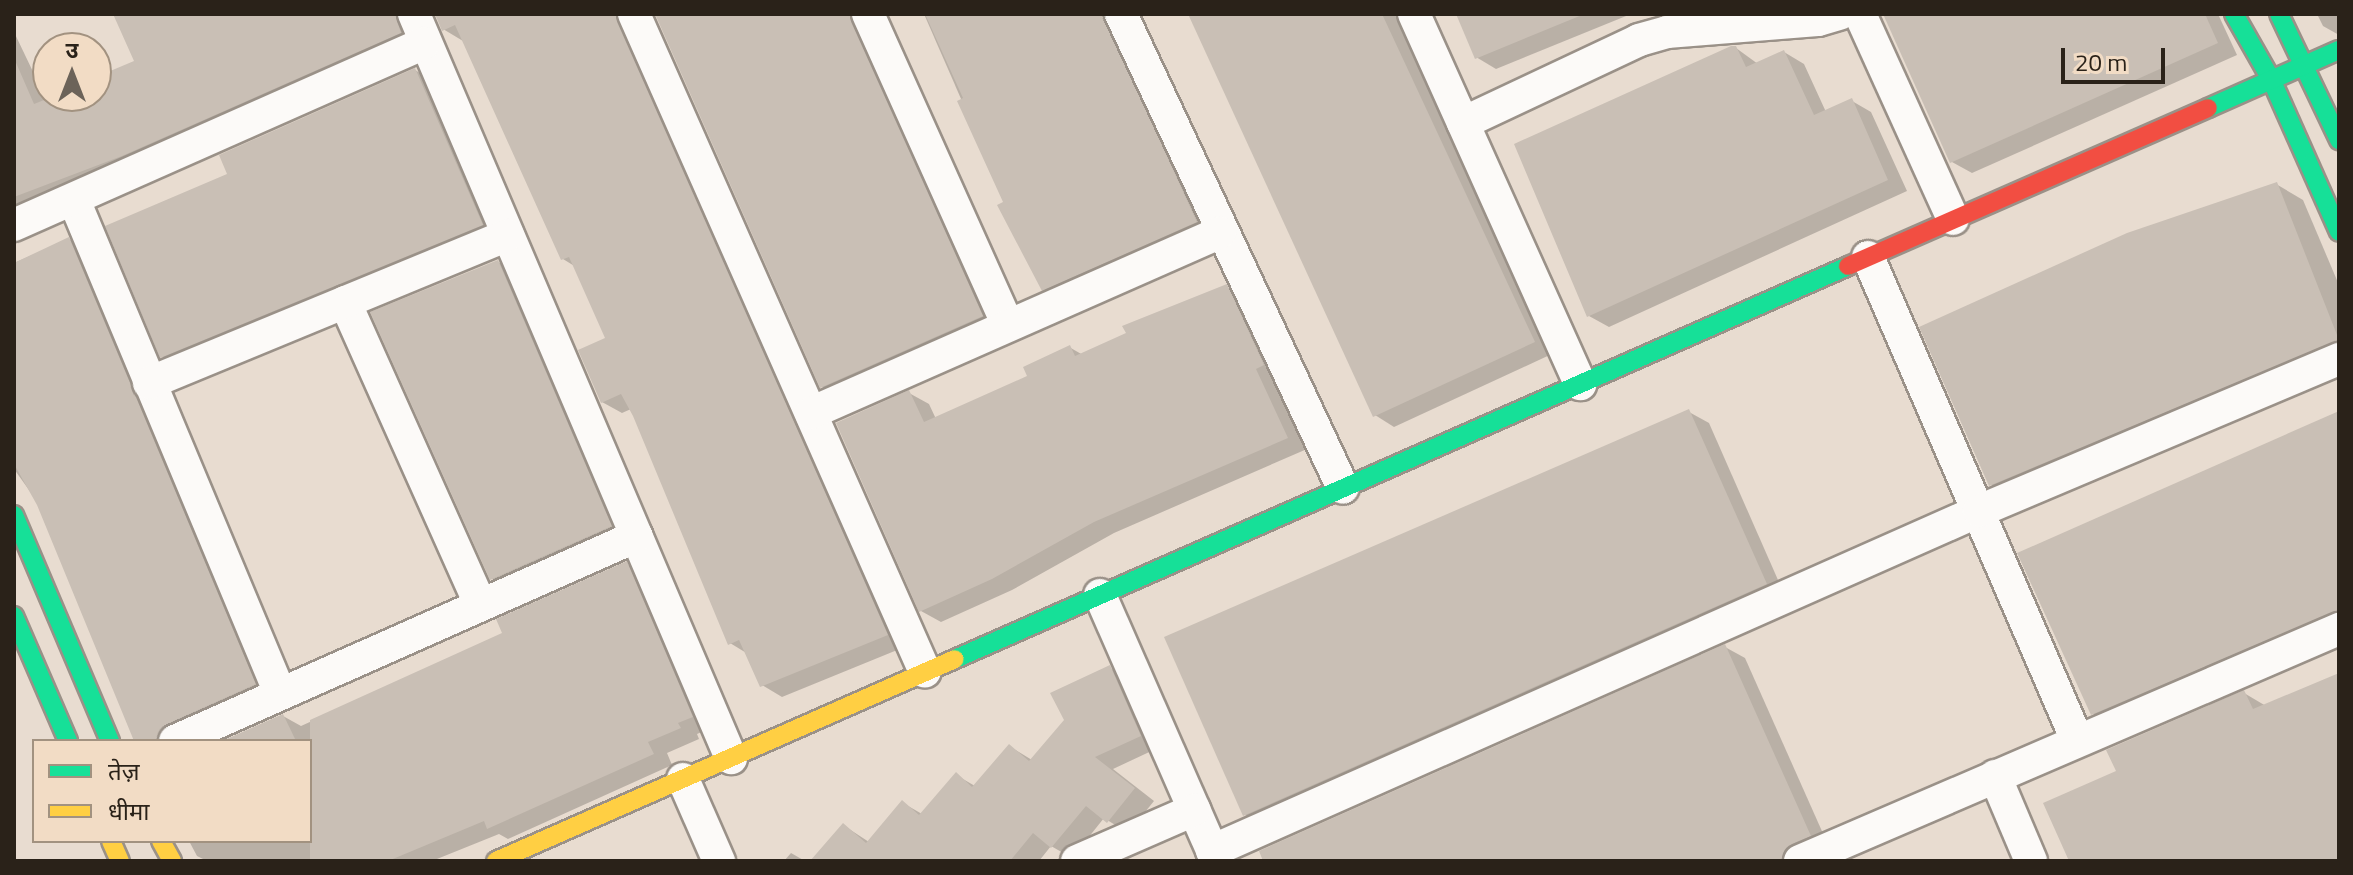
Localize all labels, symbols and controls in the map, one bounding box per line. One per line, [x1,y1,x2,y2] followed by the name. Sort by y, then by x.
[32,32,112,112] north arrow
[2065,32,2169,82] scale bar
[66,33,78,67] text: उ
[2075,44,2127,80] text: 20 m
[32,739,312,843] legend
[108,753,140,789] text: तेज़
[108,793,150,829] text: धीमा

